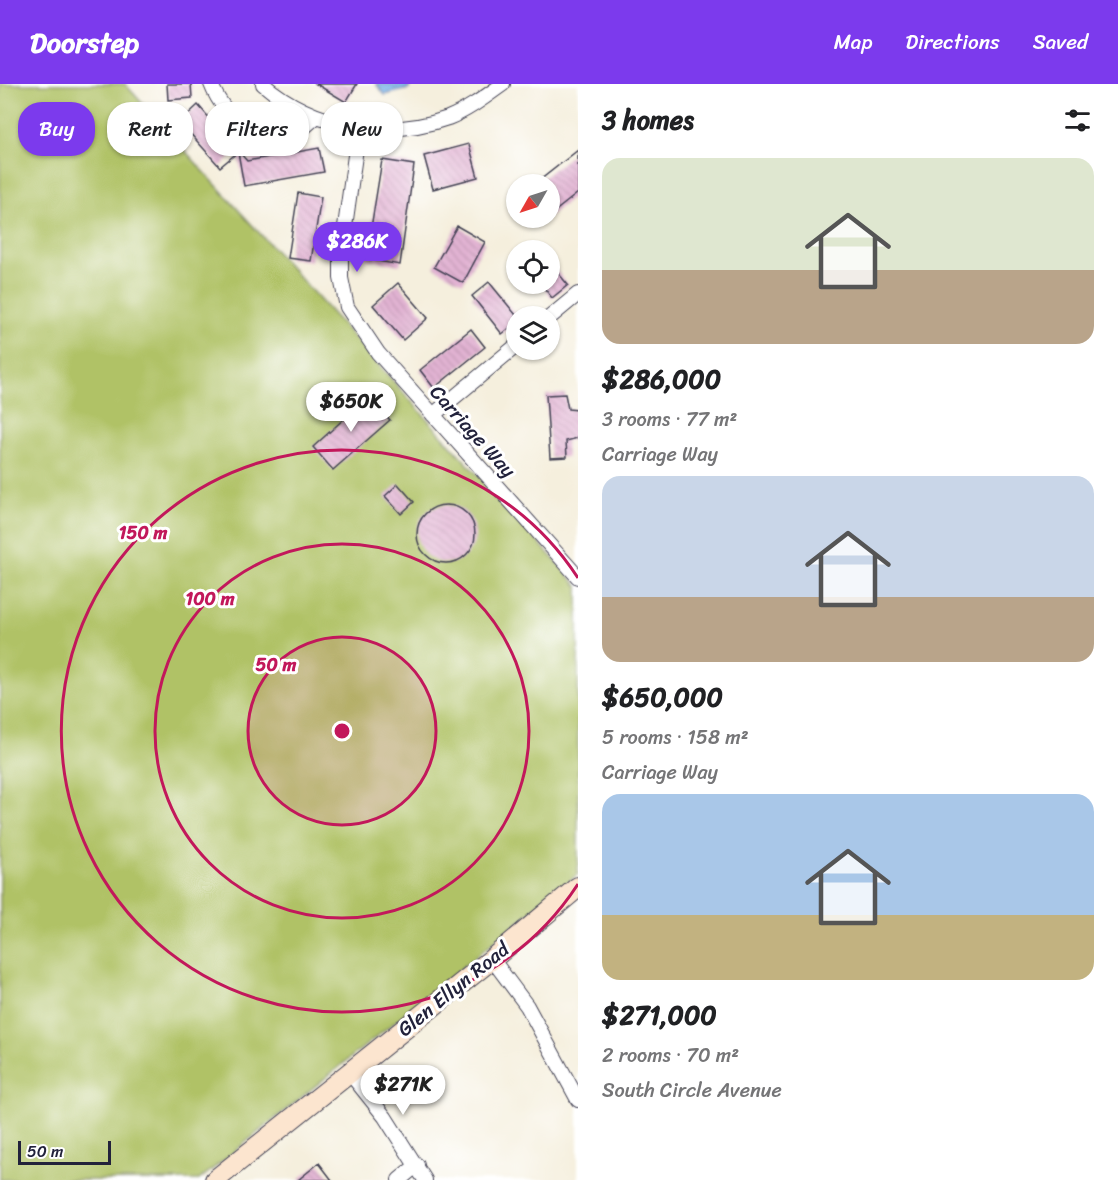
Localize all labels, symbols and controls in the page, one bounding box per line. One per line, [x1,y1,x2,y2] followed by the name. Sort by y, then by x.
[30,18,139,67] text: Doorstep
[834,23,872,61] text: Map
[905,23,1000,61] text: Directions
[1033,23,1088,61] text: Saved
[602,97,694,143] text: 3 homes
[18,102,95,156] chip: Buy
[107,102,193,156] chip: Rent
[205,102,309,156] chip: Filters
[321,102,403,156] chip: New
[1061,104,1094,137] icon: filters
[506,174,560,228] north arrow
[506,174,560,360] map controls
[794,197,902,305] icon: home
[315,222,399,273] pin: $286K
[327,224,387,259] text: $286K
[506,240,560,294] button: locate
[506,306,560,360] button: layers
[602,356,721,402] text: $286,000
[421,377,525,487] street label: Carriage Way
[309,382,393,433] pin: $650K
[320,384,382,419] text: $650K
[602,402,737,437] text: 3 rooms · 77 m²
[602,437,718,472] text: Carriage Way
[794,515,902,623] icon: home
[119,517,167,549] text: 150 m
[186,583,235,615] text: 100 m
[256,649,297,681] text: 50 m
[602,674,723,720] text: $650,000
[602,720,749,755] text: 5 rooms · 158 m²
[332,721,352,741] centre of rings
[602,755,718,790] text: Carriage Way
[794,833,902,941] icon: home
[389,932,518,1046] street label: Glen Ellyn Road
[602,992,717,1038] text: $271,000
[602,1038,739,1073] text: 2 rooms · 70 m²
[361,1065,445,1116] pin: $271K
[374,1067,432,1102] text: $271K
[602,1073,782,1108] text: South Circle Avenue
[27,1137,63,1166] text: 50 m
[18,1138,111,1166] scale bar

